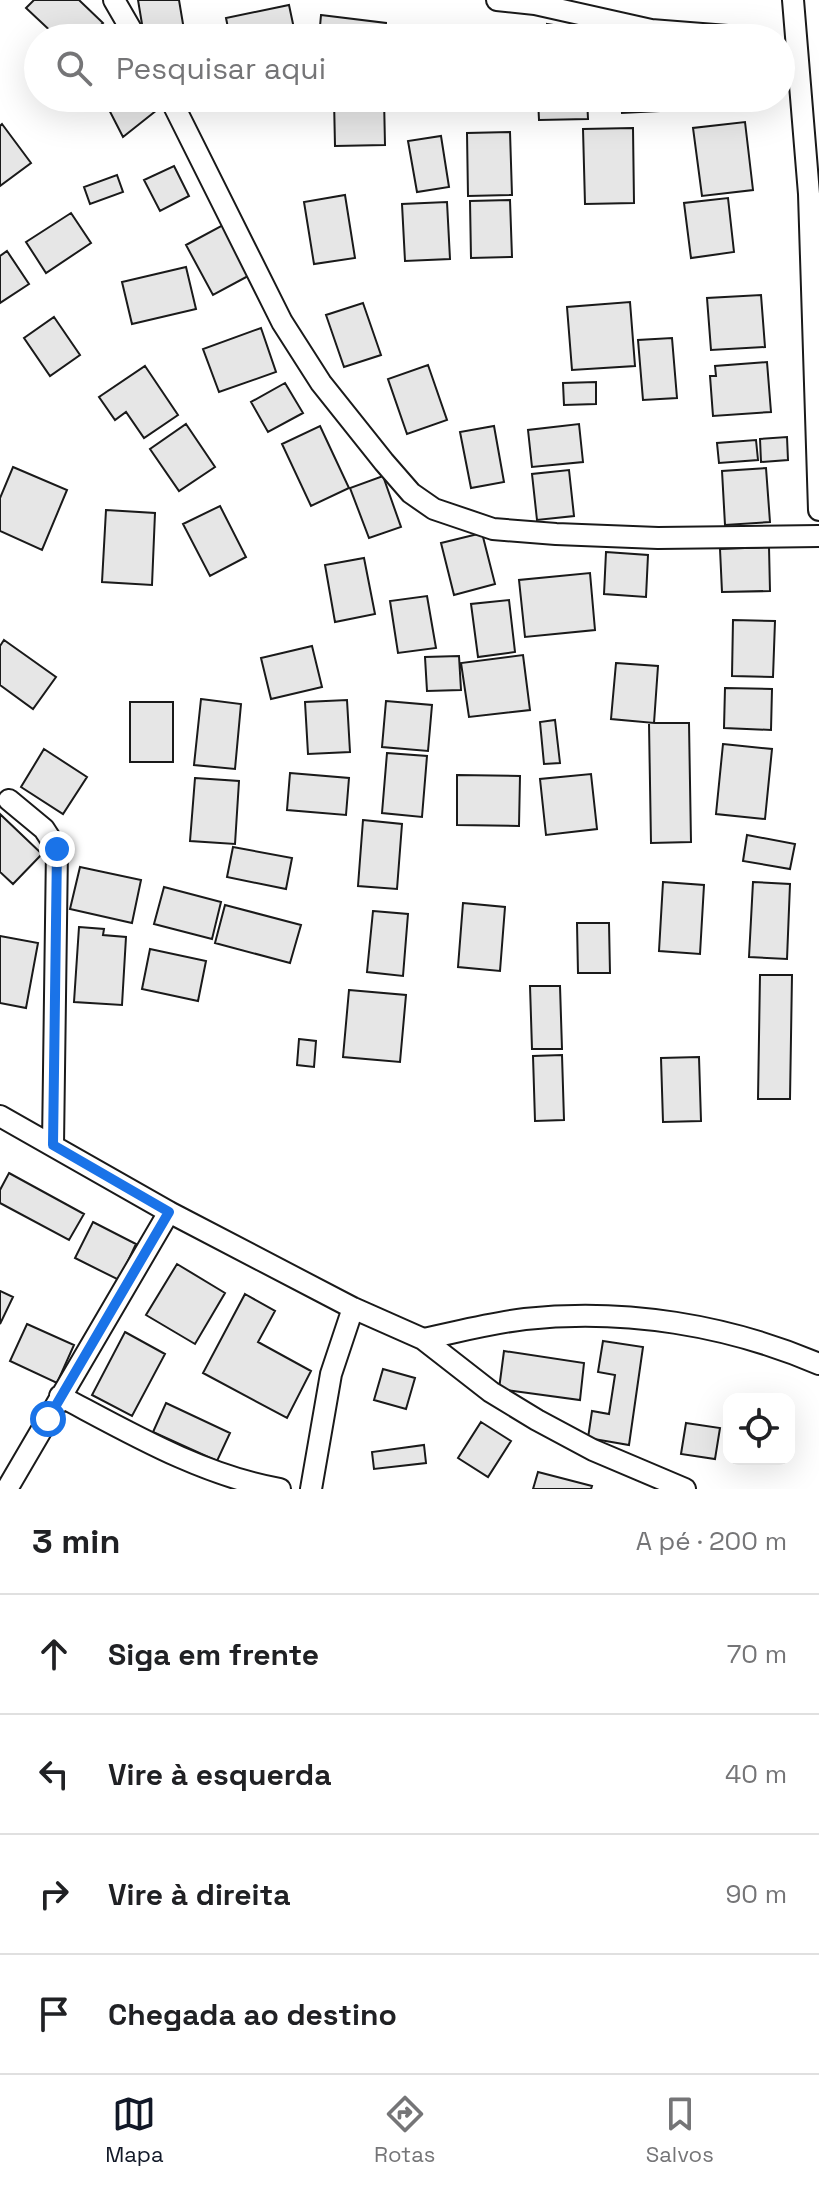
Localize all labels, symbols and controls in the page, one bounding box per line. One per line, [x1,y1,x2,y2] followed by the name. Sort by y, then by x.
[24,24,795,112] search box
[52,46,96,90] icon: search
[116,49,326,88] text: Pesquisar aqui
[39,831,75,867] route end
[723,1393,795,1465] map controls
[723,1393,795,1465] button: locate
[30,1401,66,1437] route start
[32,1520,120,1563] text: 3 min
[636,1524,787,1558] text: A pé · 200 m
[32,1632,76,1676] icon: ahead
[108,1635,319,1674] text: Siga em frente
[727,1637,787,1671] text: 70 m
[32,1752,76,1796] icon: left
[108,1755,332,1794] text: Vire à esquerda
[725,1757,787,1791] text: 40 m
[32,1872,76,1916] icon: right
[108,1875,291,1914] text: Vire à direita
[725,1877,787,1911] text: 90 m
[32,1992,76,2036] icon: arrive
[108,1995,397,2034] text: Chegada ao destino
[105,2092,164,2168] tab: Mapa
[374,2092,435,2168] tab: Rotas
[646,2092,714,2168] tab: Salvos

